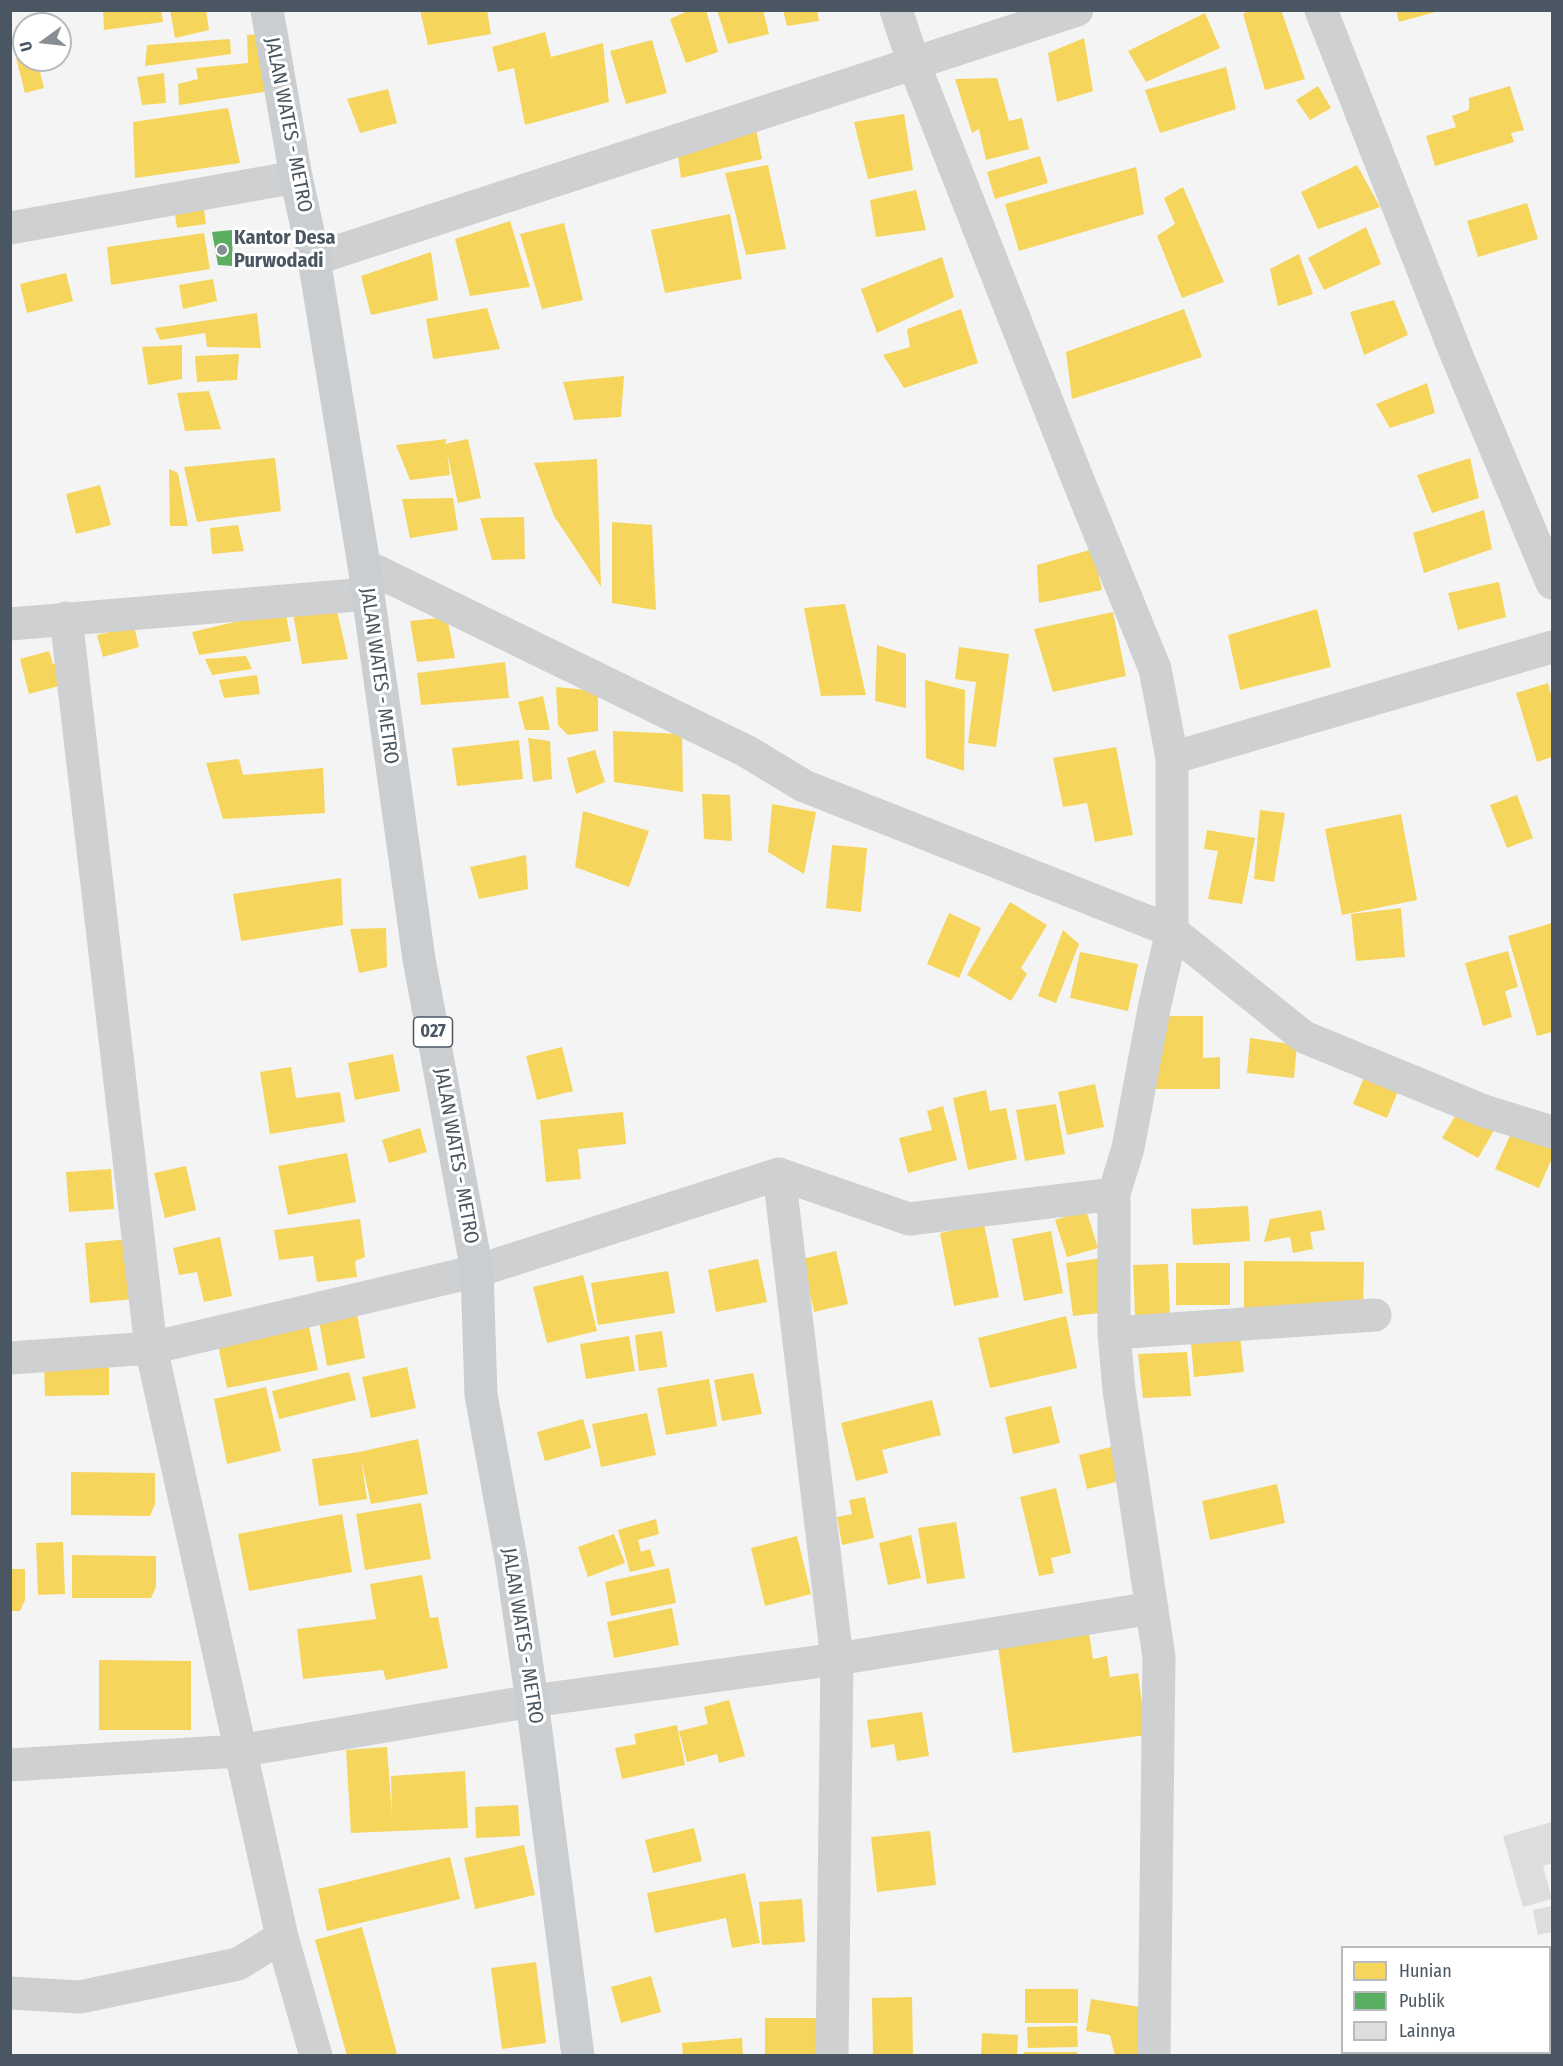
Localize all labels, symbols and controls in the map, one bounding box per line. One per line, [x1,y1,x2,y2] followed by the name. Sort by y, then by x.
[12,12,72,72] north arrow
[259,35,317,215] street label: JALAN WATES - METRO
[16,39,36,53] text: U
[234,226,335,273] place label: Kantor Desa Purwodadi
[215,243,229,257] marker: Kantor Desa Purwodadi
[355,586,403,766] street label: JALAN WATES - METRO
[414,1017,452,1047] road number: 027
[429,1066,483,1246] street label: JALAN WATES - METRO
[496,1546,548,1726] street label: JALAN WATES - METRO
[1341,1946,1551,2054] legend
[1399,1960,1452,1982] text: Hunian
[1399,1990,1445,2012] text: Publik
[1399,2020,1456,2042] text: Lainnya

